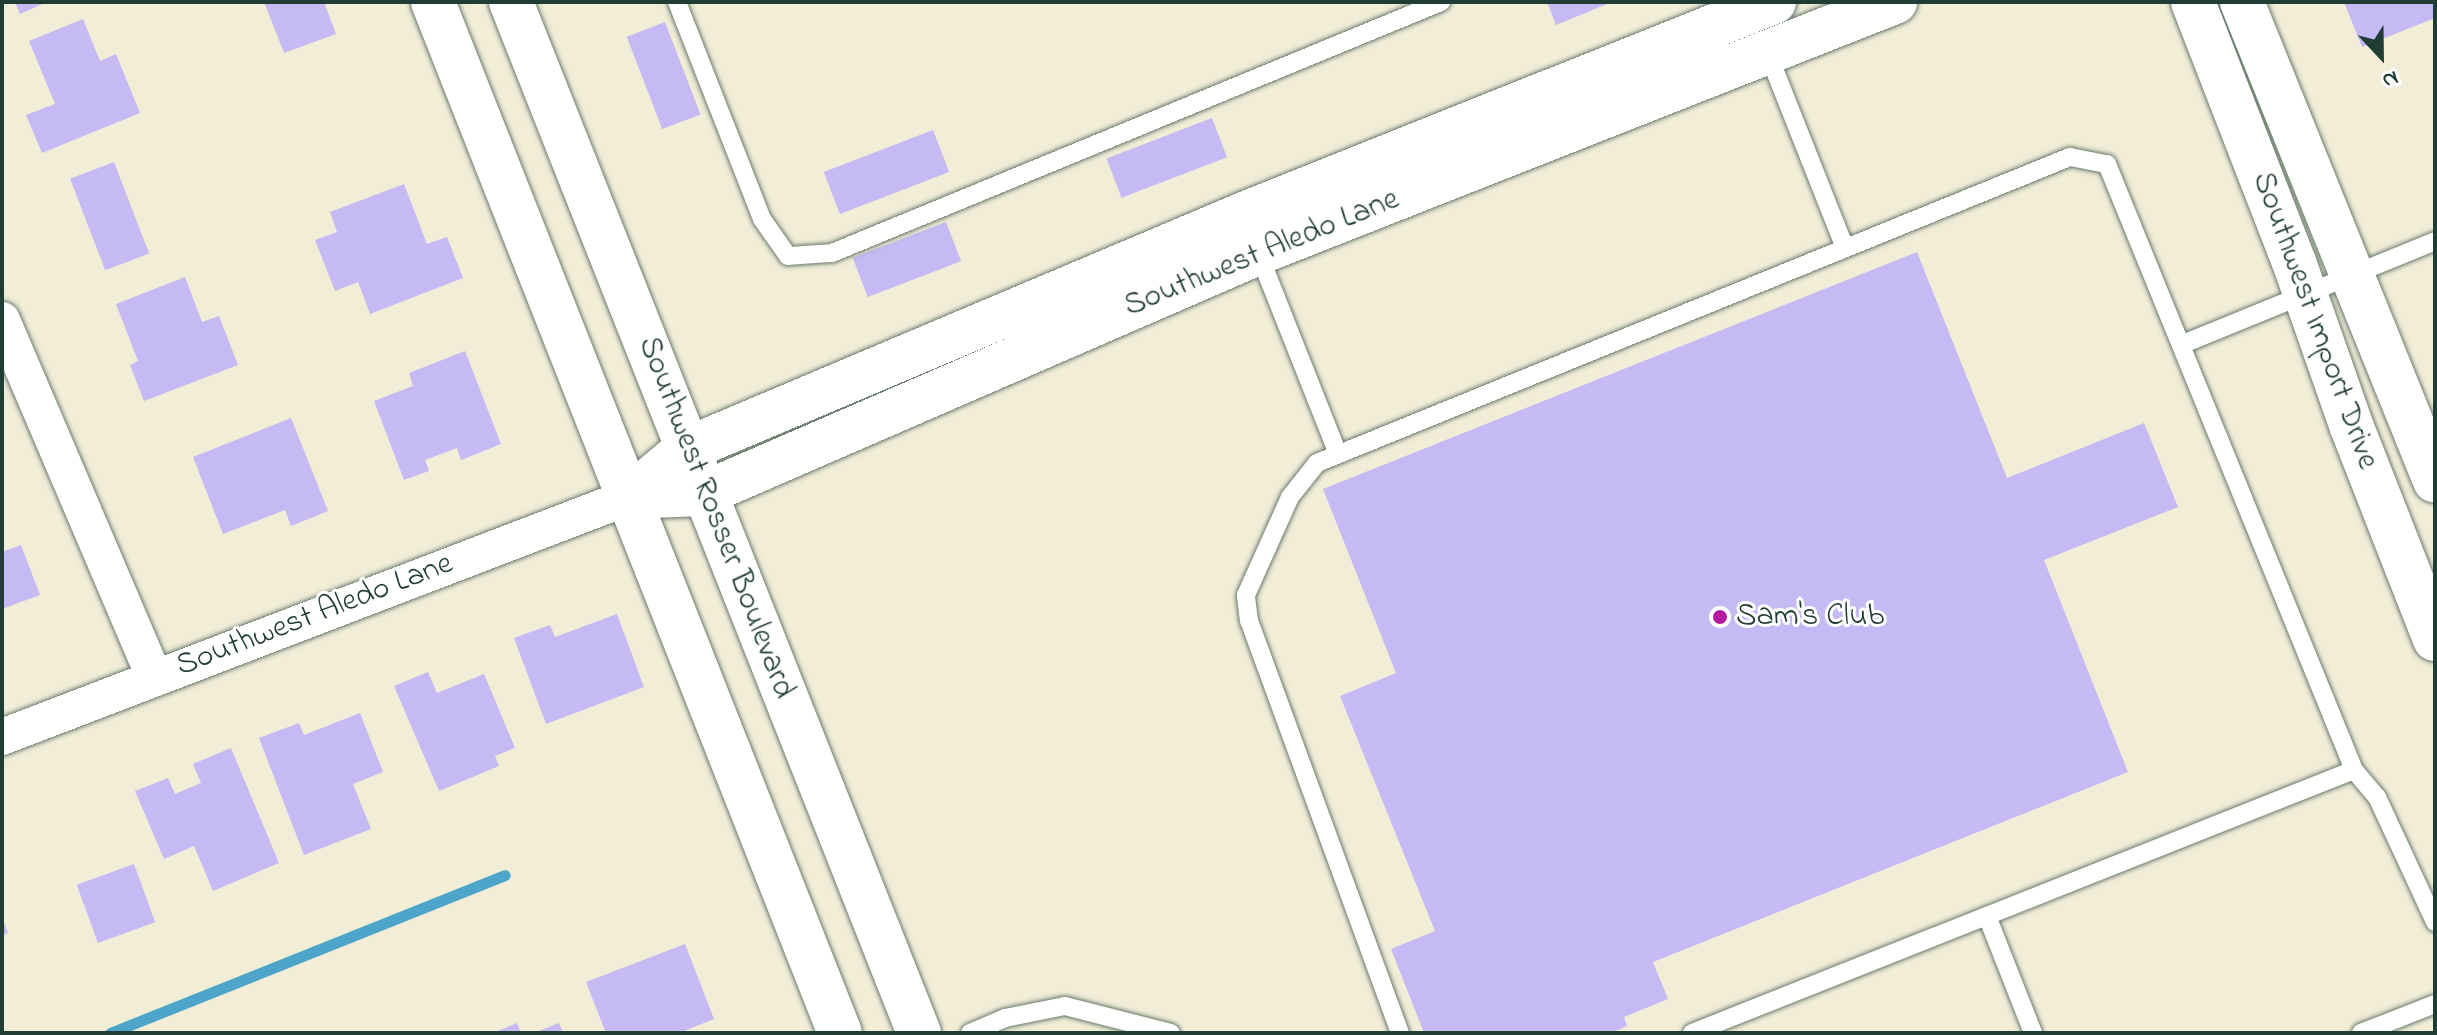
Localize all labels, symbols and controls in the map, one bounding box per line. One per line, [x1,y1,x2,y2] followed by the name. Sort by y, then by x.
[2341,16,2421,96] north arrow
[2377,61,2403,96] text: N
[2242,167,2386,475] street label: Southwest Import Drive
[1119,181,1405,327] street label: Southwest Aledo Lane
[628,332,802,704] street label: Southwest Rosser Boulevard
[171,546,459,686] street label: Southwest Aledo Lane
[1736,598,1884,636] place label: Sam's Club
[1711,608,1729,626] marker: Sam's Club

